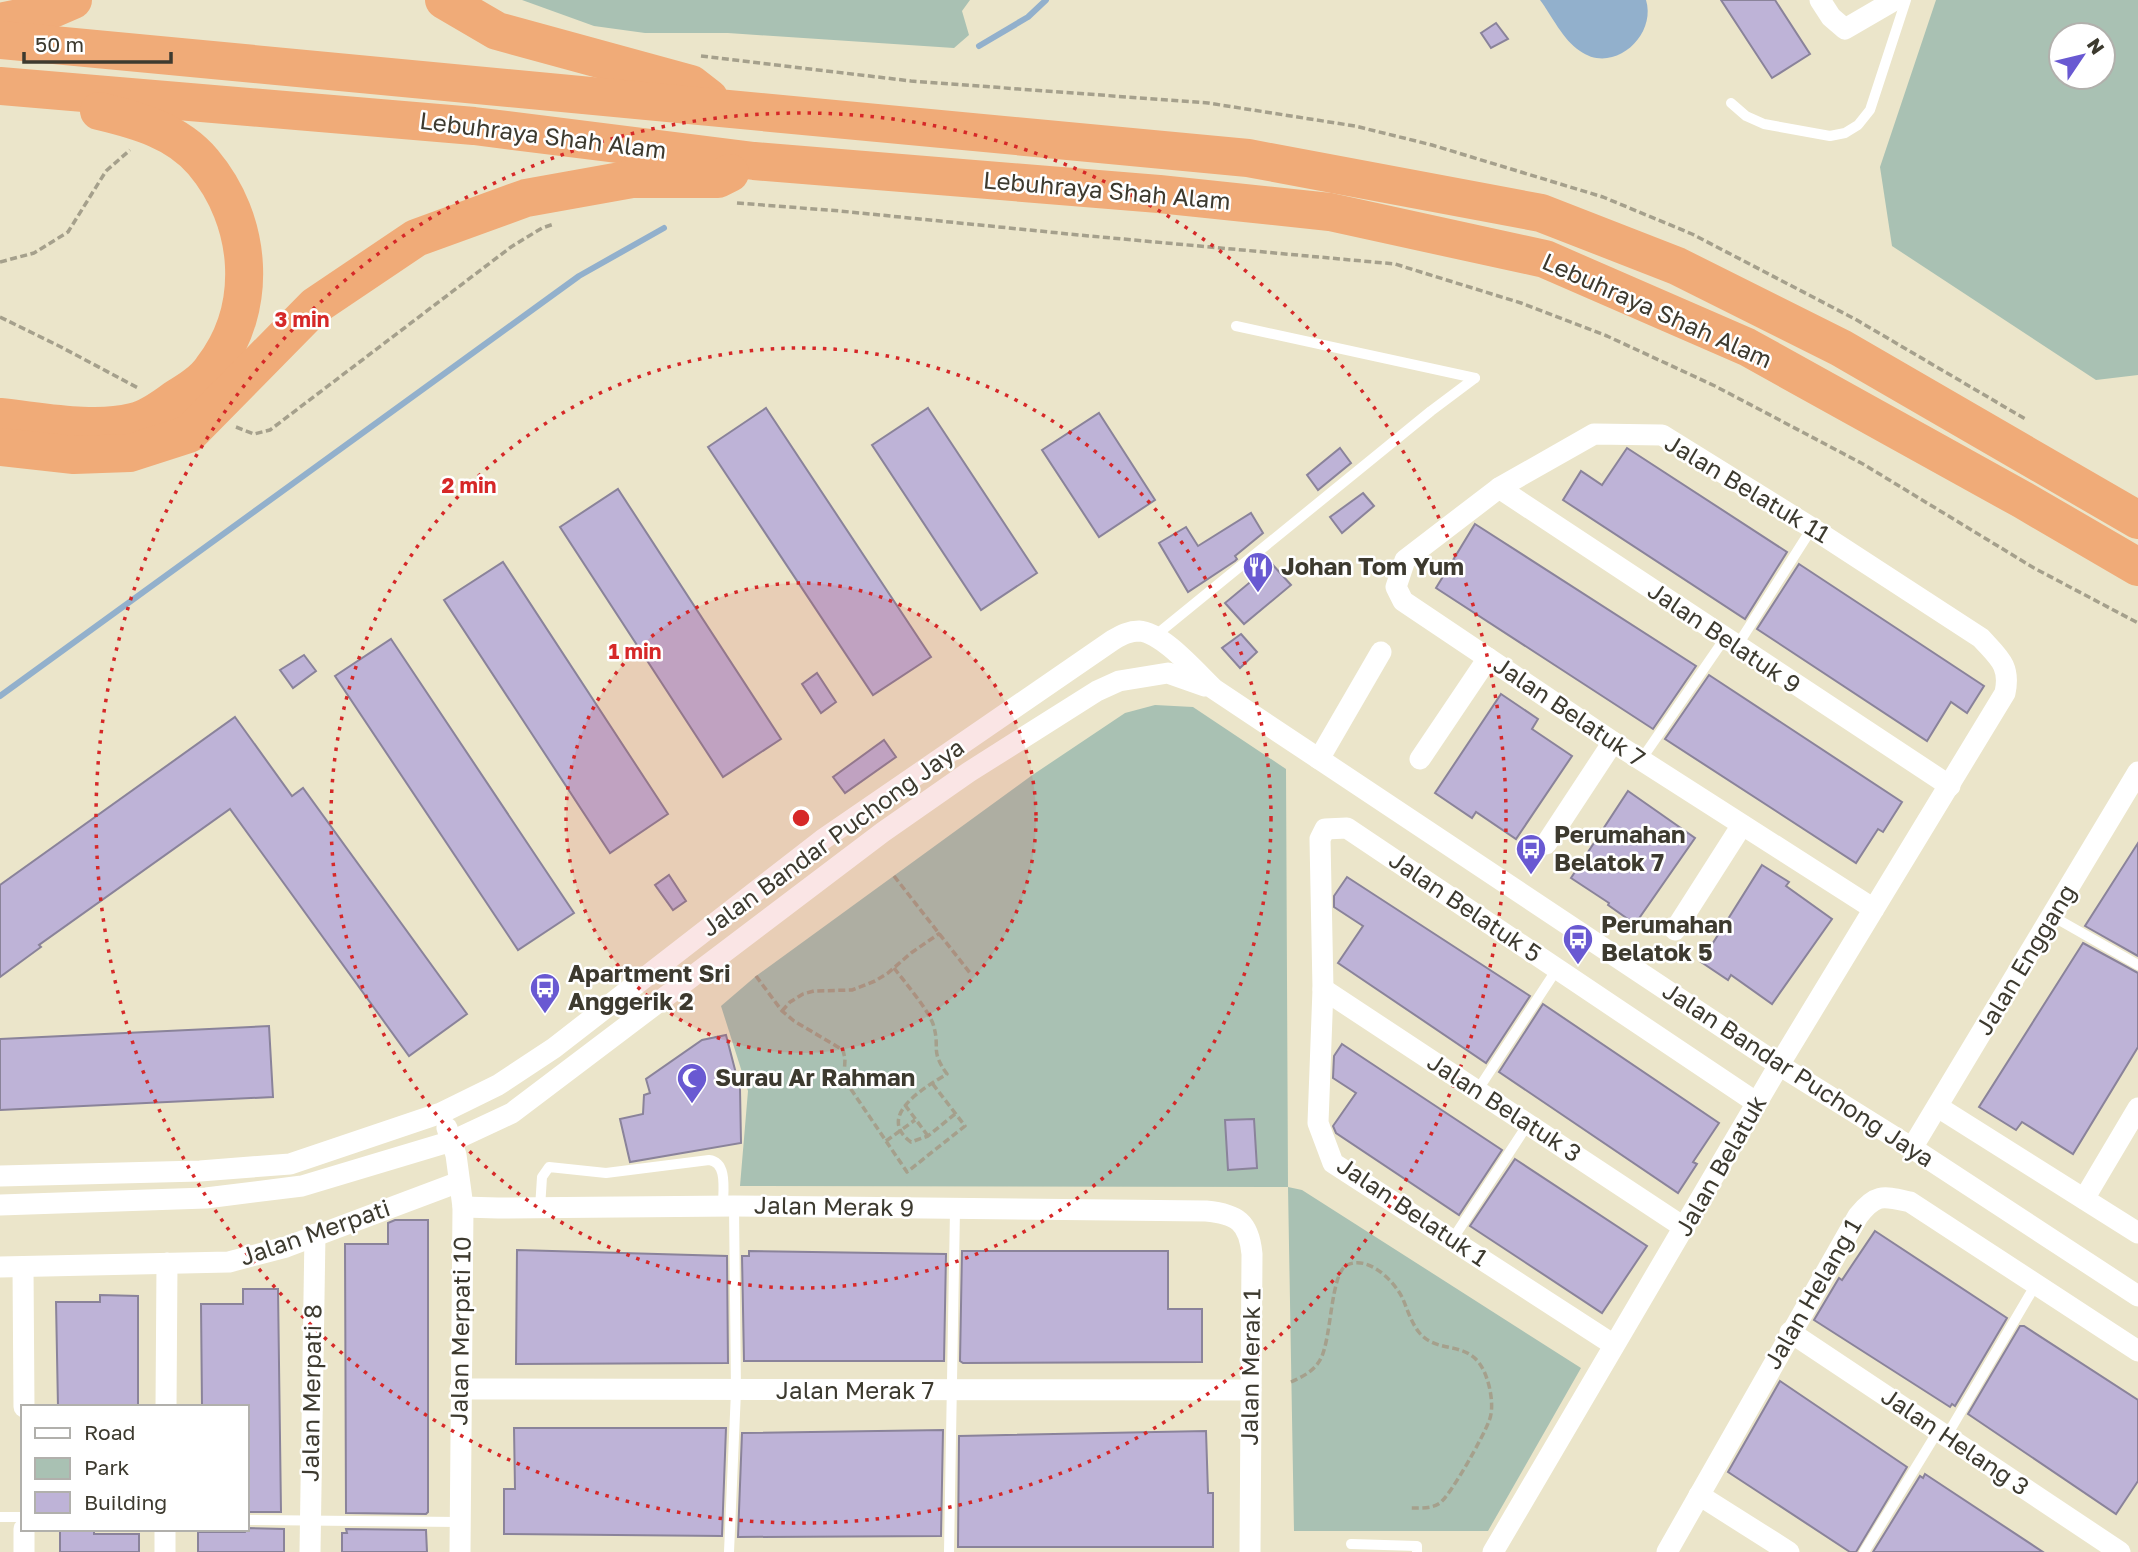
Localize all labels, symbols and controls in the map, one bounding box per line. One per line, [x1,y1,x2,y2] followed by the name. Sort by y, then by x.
[24,21,172,65] scale bar
[2047,21,2117,91] north arrow
[35,31,84,57] text: 50 m
[2083,33,2110,58] text: N
[418,105,668,164] street label: Lebuhraya Shah Alam
[982,164,1232,215] street label: Lebuhraya Shah Alam
[1538,246,1777,373] street label: Lebuhraya Shah Alam
[275,306,329,332] text: 3 min
[1660,427,1835,548] street label: Jalan Belatuk 11
[442,472,496,498] text: 2 min
[1241,550,1275,594] restaurant icon: Johan Tom Yum
[1281,551,1464,580] place label: Johan Tom Yum
[1643,575,1807,699] street label: Jalan Belatuk 9
[609,638,661,664] text: 1 min
[1489,649,1651,772] street label: Jalan Belatuk 7
[695,732,969,942] street label: Jalan Bandar Puchong Jaya
[789,806,813,830] centre of rings
[1554,819,1686,876] place label: Perumahan Belatok 7
[1514,832,1548,876] bus stop icon: Perumahan Belatok 7
[1384,844,1548,967] street label: Jalan Belatuk 5
[1968,879,2081,1040] street label: Jalan Enggang
[1601,909,1733,966] place label: Perumahan Belatok 5
[1561,922,1595,966] bus stop icon: Perumahan Belatok 5
[568,958,730,1015] place label: Apartment Sri Anggerik 2
[528,971,562,1015] bus stop icon: Apartment Sri Anggerik 2
[1658,975,1940,1172] street label: Jalan Bandar Puchong Jaya
[1422,1046,1587,1167] street label: Jalan Belatuk 3
[675,1061,709,1105] mosque icon: Surau Ar Rahman
[715,1062,915,1091] place label: Surau Ar Rahman
[1668,1090,1772,1241] street label: Jalan Belatuk
[1332,1150,1494,1272] street label: Jalan Belatuk 1
[754,1190,914,1221] street label: Jalan Merak 9
[236,1192,393,1271] street label: Jalan Merpati
[1757,1213,1867,1374] street label: Jalan Helang 1
[443,1236,476,1426] street label: Jalan Merpati 10
[1234,1288,1265,1446] street label: Jalan Merak 1
[294,1304,327,1482] street label: Jalan Merpati 8
[776,1375,934,1404] street label: Jalan Merak 7
[1876,1381,2035,1501] street label: Jalan Helang 3
[21,1405,248,1531] legend
[84,1419,135,1445] text: Road
[84,1454,130,1480] text: Park
[84,1489,167,1515] text: Building

